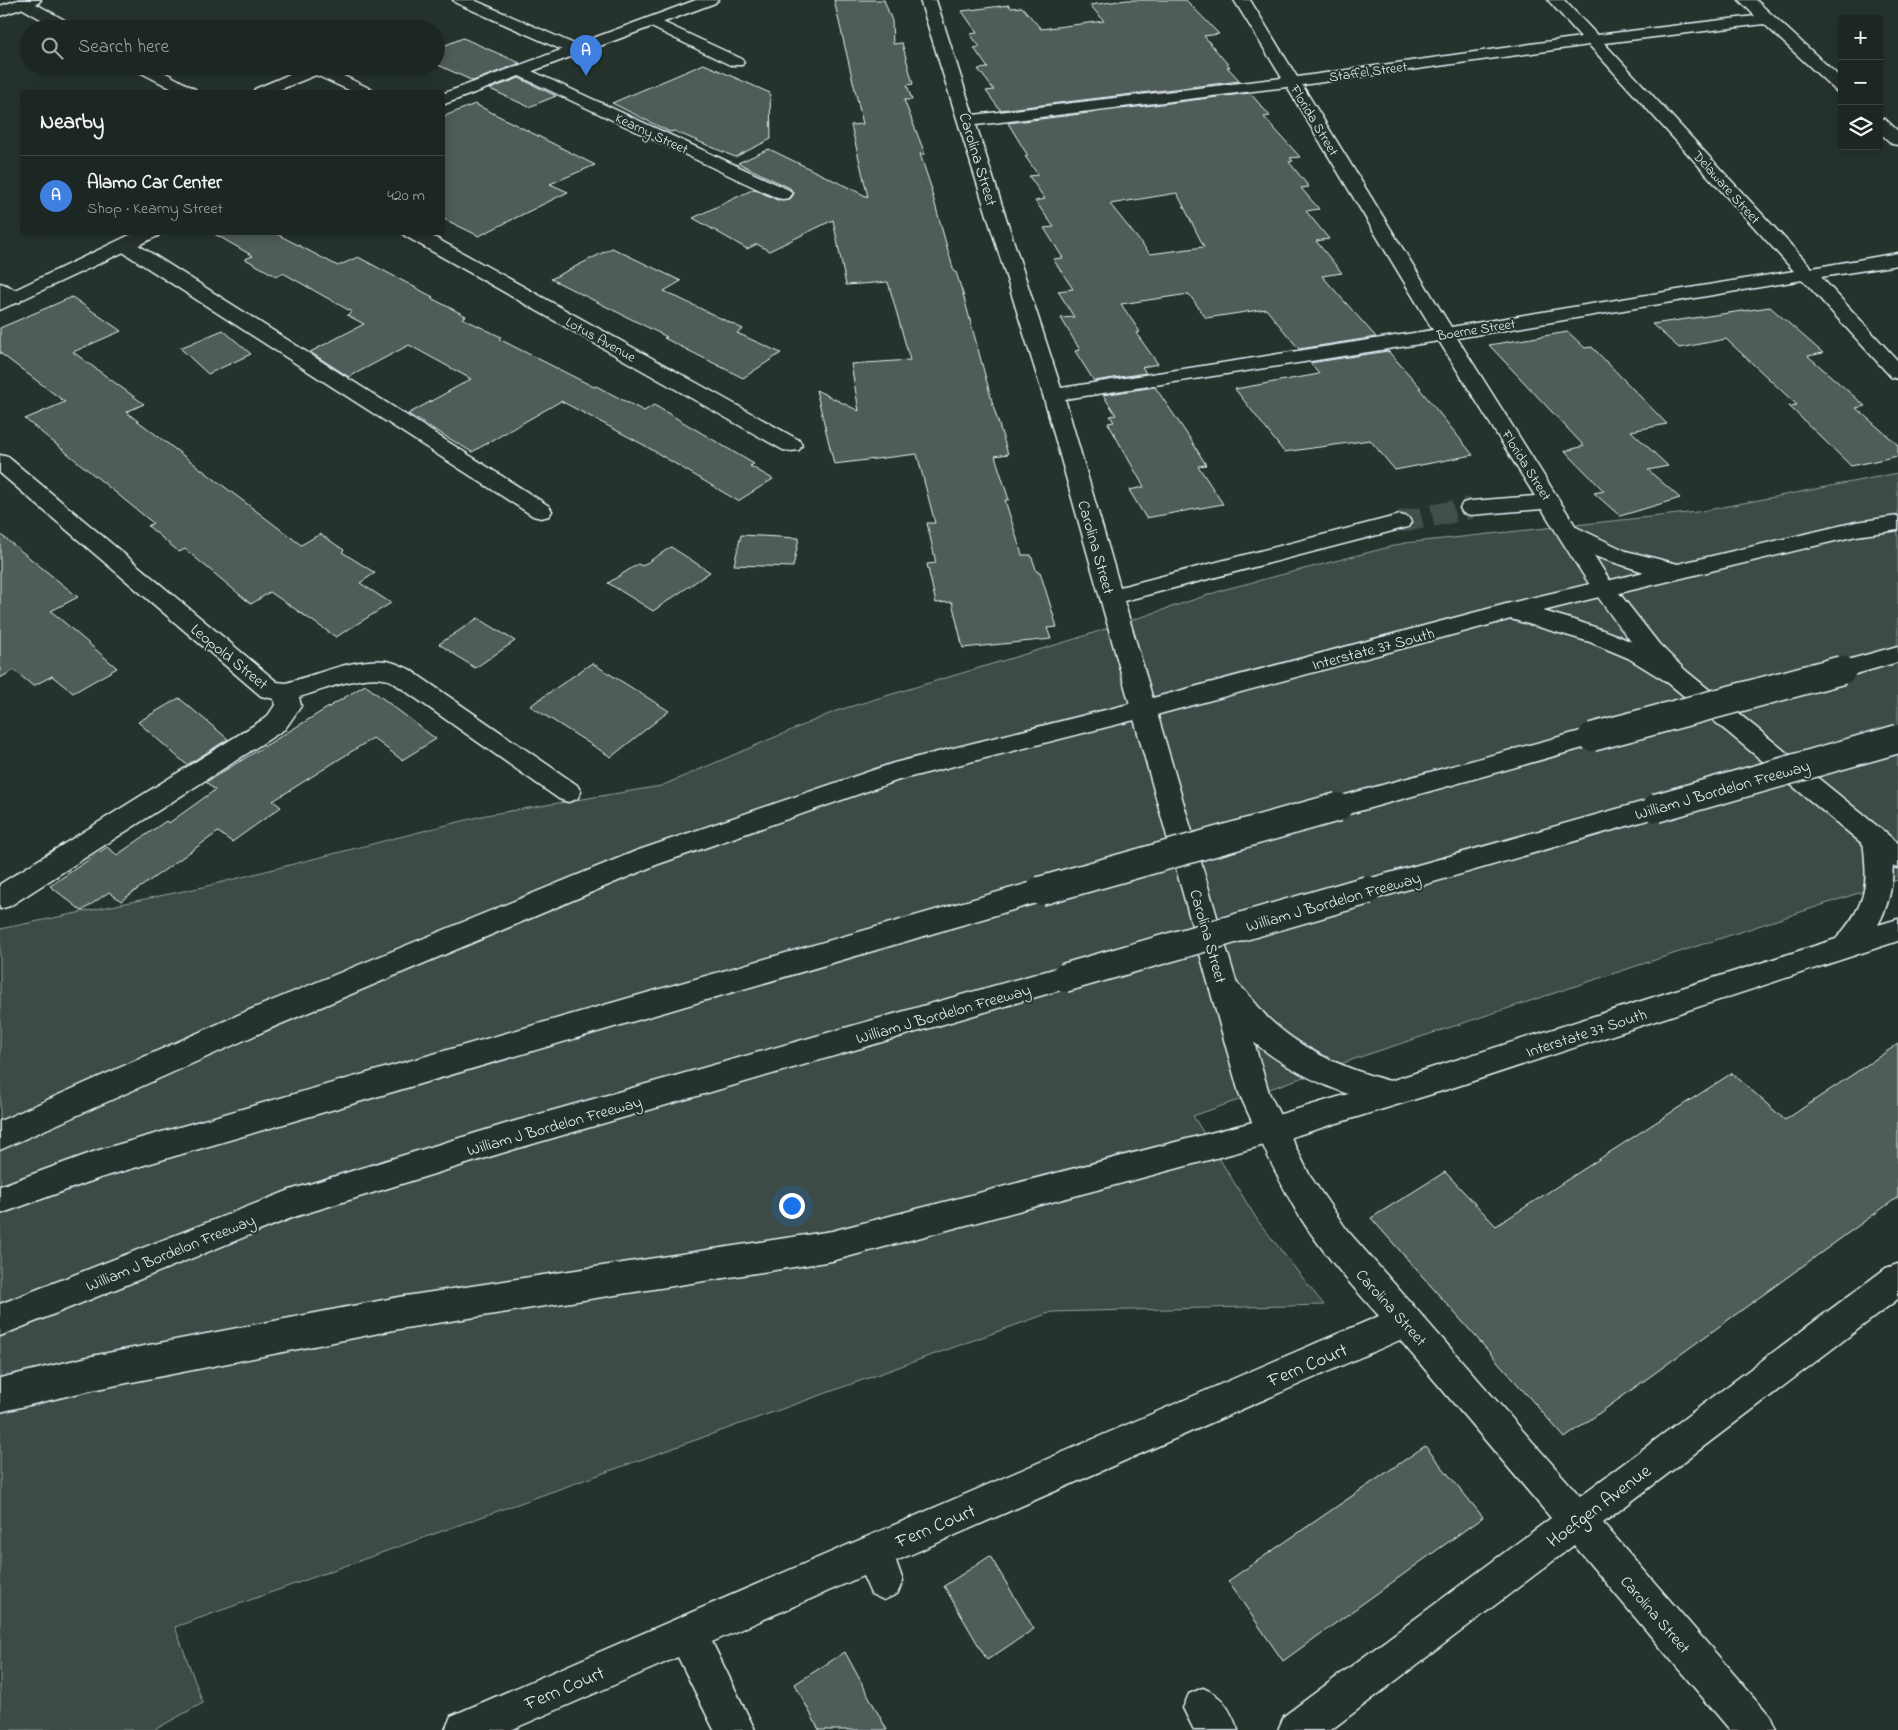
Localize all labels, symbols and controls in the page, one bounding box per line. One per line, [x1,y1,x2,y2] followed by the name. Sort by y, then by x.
[1838,15,1883,150] map controls
[1838,15,1883,60] button: +
[20,20,445,75] search box
[38,34,66,62] icon: search
[78,34,169,61] text: Search here
[570,35,602,76] pin: A
[1328,57,1409,88] street label: Staffel Street
[1838,60,1883,105] button: −
[1284,80,1343,161] street label: Florida Street
[1838,105,1883,150] button: layers
[40,108,104,138] text: Nearby
[611,108,692,161] street label: Kearny Street
[951,110,1003,210] street label: Carolina Street
[1686,146,1765,230] street label: Delaware Street
[87,170,222,197] text: Alamo Car Center
[51,184,61,208] text: A
[387,184,425,208] text: 420 m
[87,197,223,221] text: Shop · Kearny Street
[561,312,640,369] street label: Lotus Avenue
[1434,314,1517,347] street label: Boerne Street
[1495,426,1556,505] street label: Florida Street
[1070,498,1120,598] street label: Carolina Street
[185,619,273,697] street label: Leopold Street
[1310,622,1437,678] street label: Interstate 37 South
[1632,754,1813,827] street label: William J Bordelon Freeway
[1243,866,1424,939] street label: William J Bordelon Freeway
[1182,887,1232,987] street label: Carolina Street
[853,978,1034,1051] street label: William J Bordelon Freeway
[1523,1003,1650,1065] street label: Interstate 37 South
[464,1090,645,1163] street label: William J Bordelon Freeway
[779,1193,805,1219] your location
[82,1209,259,1299] street label: William J Bordelon Freeway
[1349,1264,1432,1353] street label: Carolina Street
[1263,1337,1353,1396] street label: Fern Court
[1542,1458,1659,1557] street label: Hoefgen Avenue
[891,1498,981,1557] street label: Fern Court
[1614,1571,1696,1660] street label: Carolina Street
[520,1660,610,1719] street label: Fern Court

